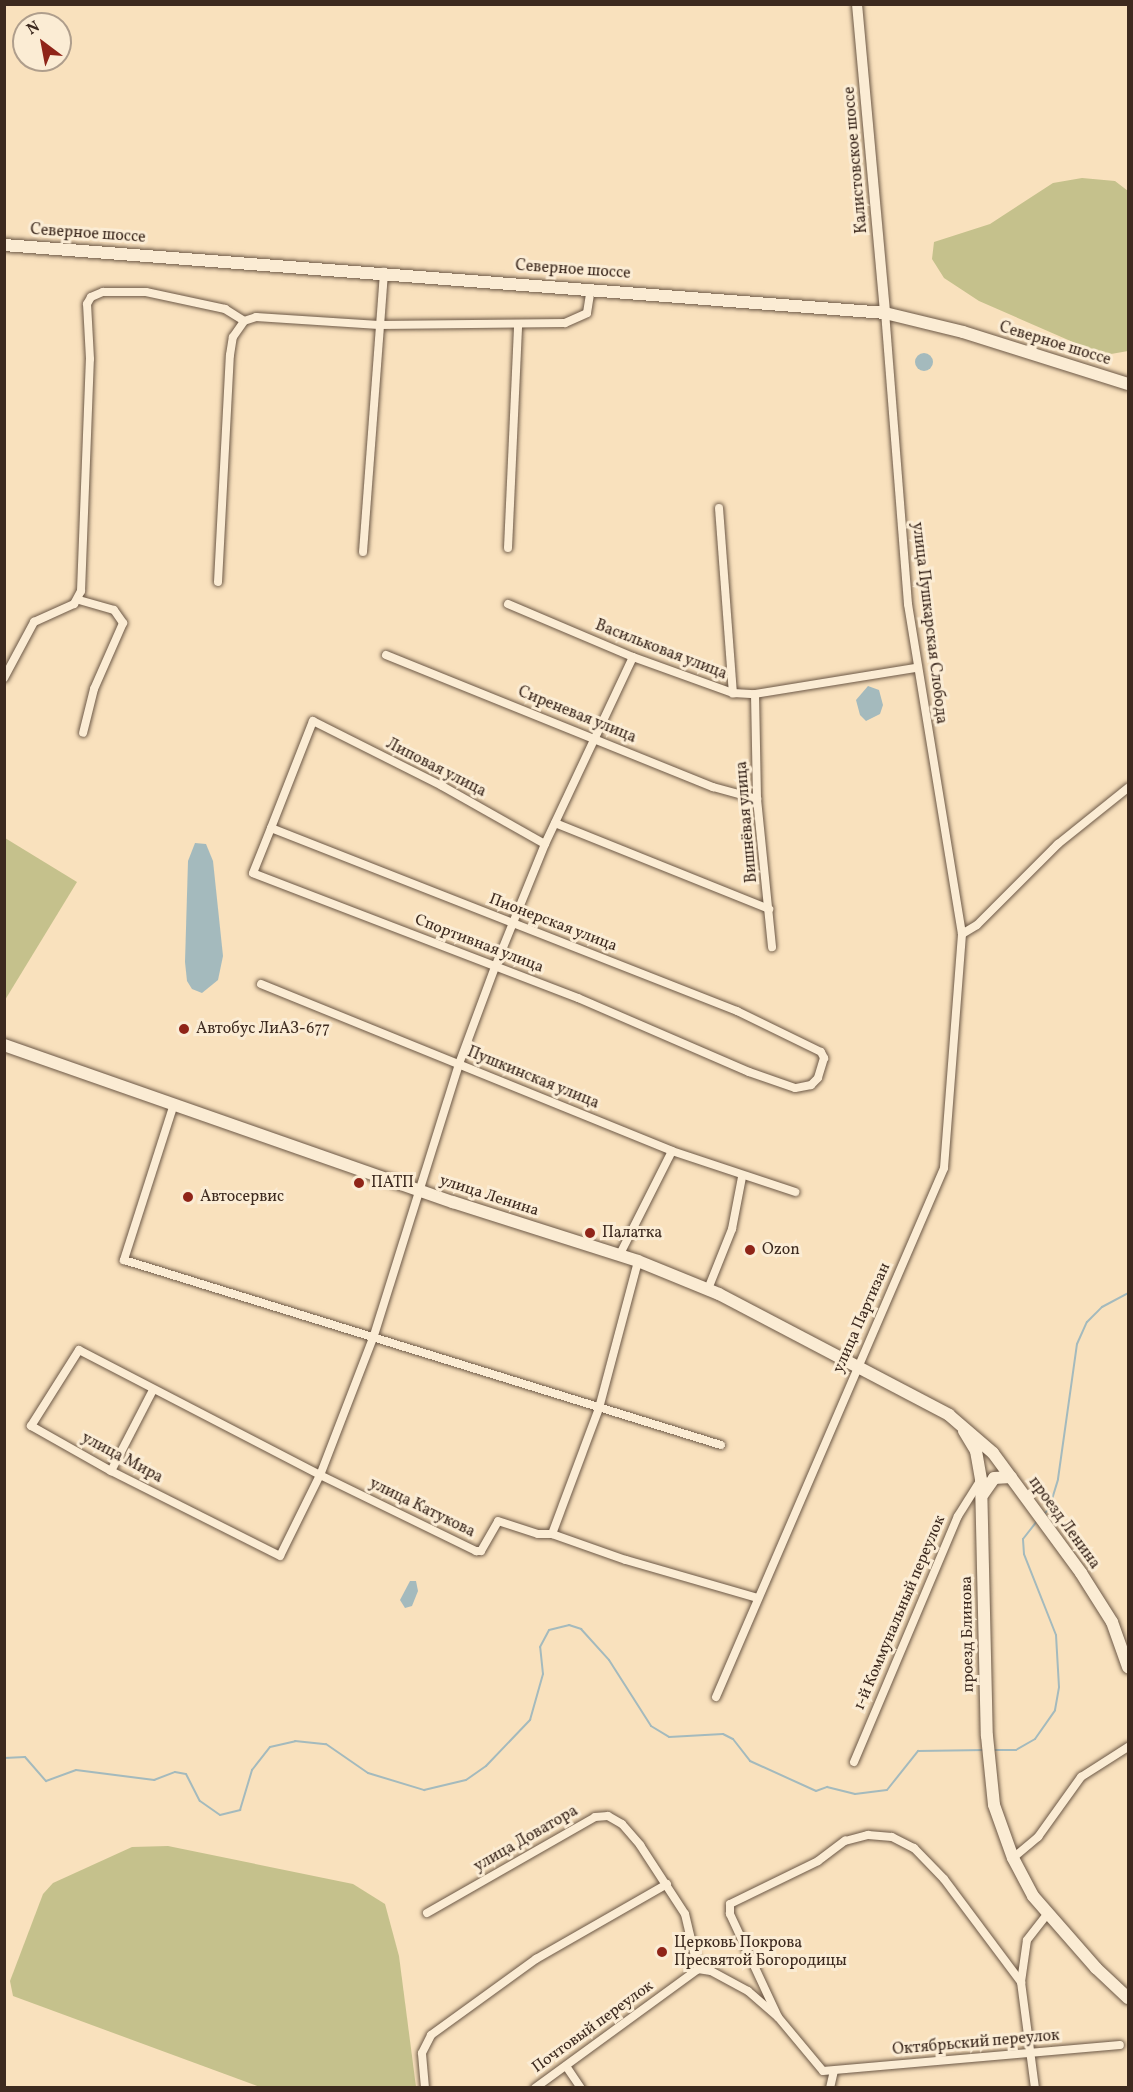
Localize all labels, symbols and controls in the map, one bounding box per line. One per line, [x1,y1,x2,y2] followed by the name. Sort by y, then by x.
[12,12,72,72] north arrow
[23,16,44,41] text: N
[840,86,872,234] street label: Калистовское шоссе
[30,220,146,248] street label: Северное шоссе
[515,256,631,284] street label: Северное шоссе
[997,318,1113,370] street label: Северное шоссе
[907,521,951,725] street label: улица Пушкарская Слобода
[592,616,730,684] street label: Васильковая улица
[515,682,639,748] street label: Сиреневая улица
[382,734,490,802] street label: Липовая улица
[732,760,762,884] street label: Вишнёвая улица
[486,890,620,956] street label: Пионерская улица
[412,910,546,978] street label: Спортивная улица
[196,1019,330,1039] place label: Автобус ЛиАЗ-677
[177,1022,191,1036] marker: Автобус ЛиАЗ-677
[464,1043,602,1113] street label: Пушкинская улица
[437,1171,541,1221] street label: улица Ленина
[371,1173,414,1193] place label: ПАТП
[352,1176,366,1190] marker: ПАТП
[200,1187,284,1207] place label: Автосервис
[181,1190,195,1204] marker: Автосервис
[602,1223,662,1243] place label: Палатка
[583,1226,597,1240] marker: Палатка
[762,1240,800,1260] place label: Ozon
[743,1243,757,1257] marker: Ozon
[829,1260,895,1376] street label: улица Партизан
[78,1429,166,1487] street label: улица Мира
[1024,1473,1104,1573] street label: проезд Ленина
[366,1474,478,1542] street label: улица Катукова
[850,1513,950,1713] street label: 1-й Коммунальный переулок
[957,1576,979,1692] street label: проезд Блинова
[471,1801,581,1877] street label: улица Доватора
[674,1933,847,1971] place label: Церковь Покрова Пресвятой Богородицы
[655,1945,669,1959] marker: Церковь Покрова Пресвятой Богородицы
[529,1977,657,2077] street label: Почтовый переулок
[892,2026,1060,2060] street label: Октябрьский переулок

